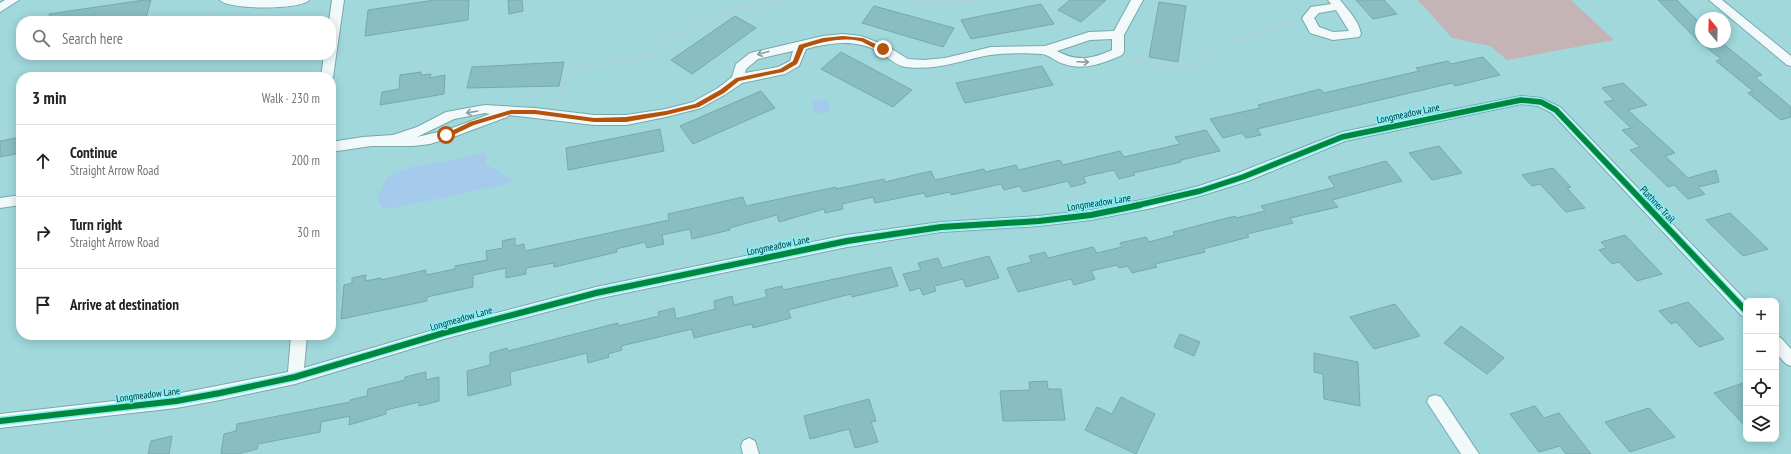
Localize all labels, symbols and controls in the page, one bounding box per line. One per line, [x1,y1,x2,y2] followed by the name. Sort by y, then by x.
[1695,12,1731,48] north arrow
[16,16,336,60] search box
[30,27,52,49] icon: search
[62,29,123,48] text: Search here
[874,40,892,58] route end
[757,50,770,57] one-way arrow
[1076,58,1089,66] one-way arrow
[32,87,66,109] text: 3 min
[262,90,320,107] text: Walk · 230 m
[1375,100,1441,127] street label: Longmeadow Lane
[466,108,479,116] one-way arrow
[437,126,455,144] route start
[70,143,117,162] text: Continue
[32,150,54,172] icon: ahead
[291,152,320,169] text: 200 m
[70,162,159,179] text: Straight Arrow Road
[1637,183,1679,226] street label: Plathner Trail
[1066,191,1132,214] street label: Longmeadow Lane
[70,215,122,234] text: Turn right
[32,222,54,244] icon: right
[297,224,320,241] text: 30 m
[745,232,811,259] street label: Longmeadow Lane
[70,234,159,251] text: Straight Arrow Road
[32,294,54,316] icon: arrive
[70,295,179,314] text: Arrive at destination
[1743,298,1779,442] map controls
[1743,298,1779,334] button: +
[428,303,494,334] street label: Longmeadow Lane
[1743,334,1779,370] button: −
[1743,370,1779,406] button: locate
[115,384,181,405] street label: Longmeadow Lane
[1743,406,1779,442] button: layers

